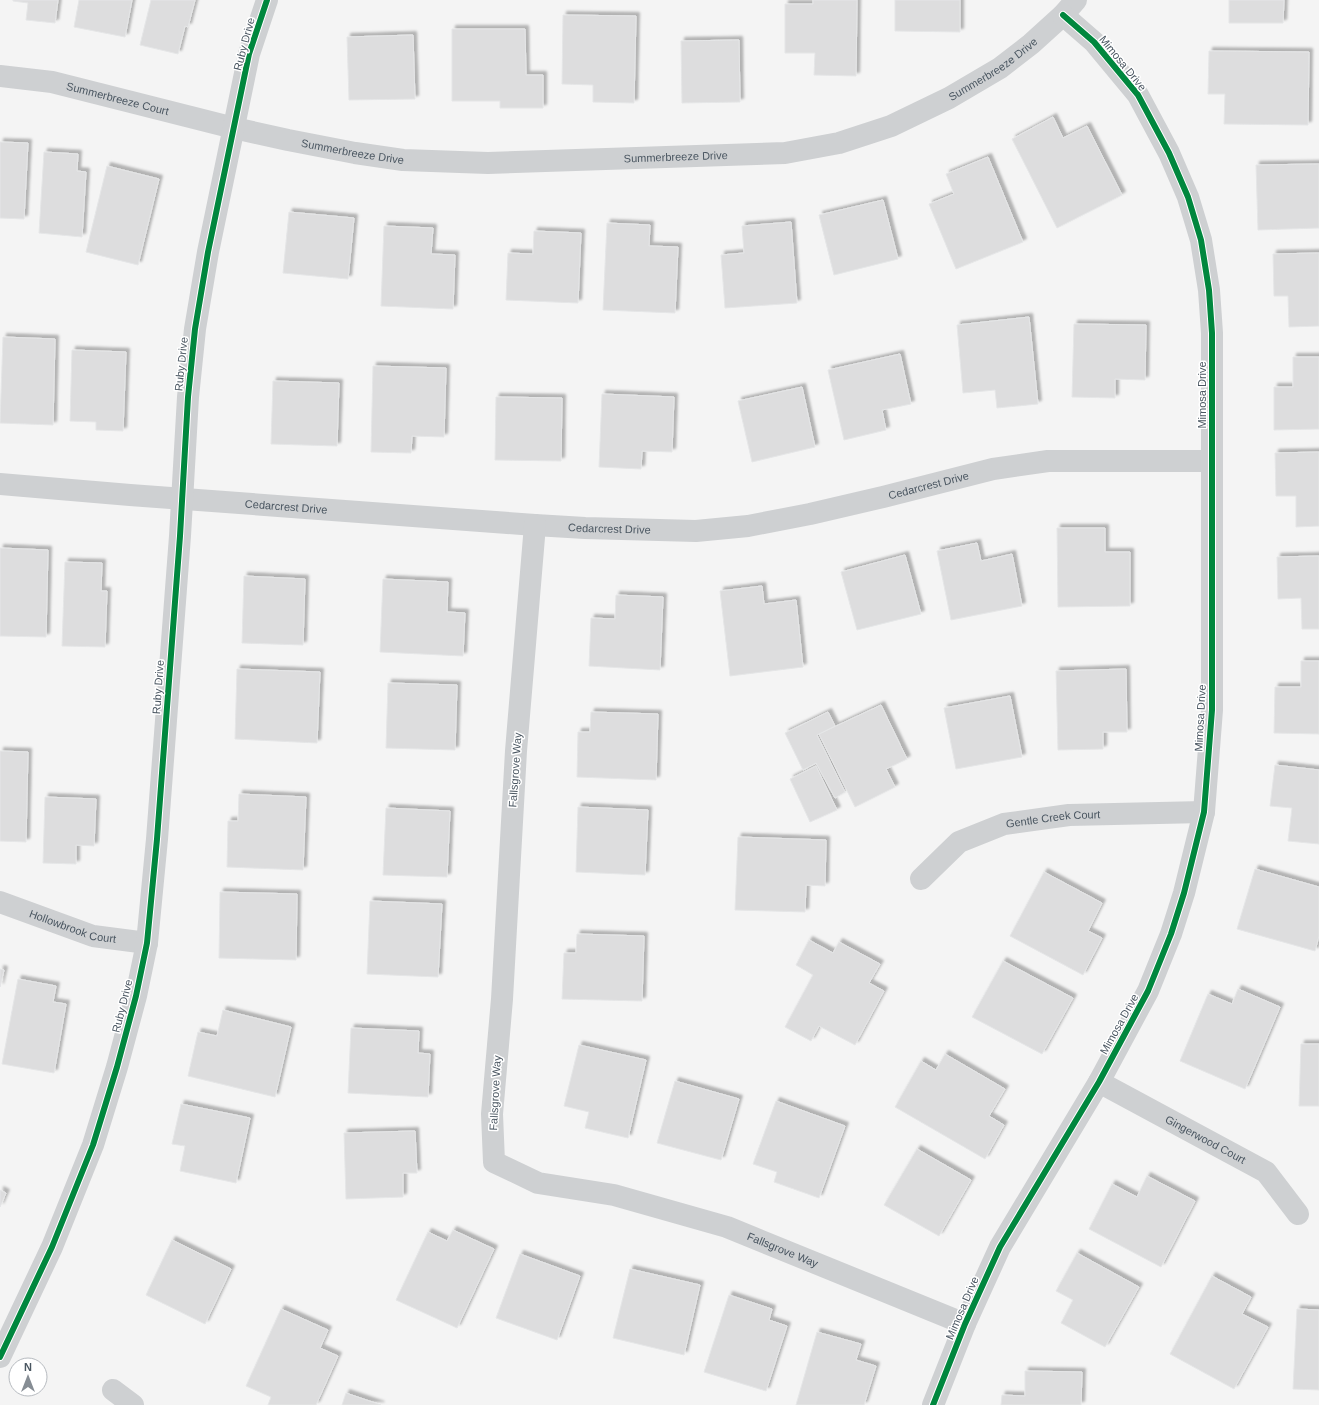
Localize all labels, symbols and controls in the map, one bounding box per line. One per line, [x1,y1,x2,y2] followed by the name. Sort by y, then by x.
[231,16,257,72] street label: Ruby Drive
[1097,33,1149,93] street label: Mimosa Drive
[946,35,1040,103] street label: Summerbreeze Drive
[65,80,170,117] street label: Summerbreeze Court
[300,137,405,166] street label: Summerbreeze Drive
[624,149,728,164] street label: Summerbreeze Drive
[172,336,190,392] street label: Ruby Drive
[1196,361,1208,429] street label: Mimosa Drive
[887,469,970,501] street label: Cedarcrest Drive
[244,498,328,516] street label: Cedarcrest Drive
[568,521,651,536] street label: Cedarcrest Drive
[150,659,166,715] street label: Ruby Drive
[1192,684,1208,752] street label: Mimosa Drive
[506,731,524,808] street label: Fallsgrove Way
[1005,808,1100,830] street label: Gentle Creek Court
[28,907,117,945] street label: Hollowbrook Court
[110,978,134,1034] street label: Ruby Drive
[1097,992,1141,1056] street label: Mimosa Drive
[487,1055,503,1131] street label: Fallsgrove Way
[1163,1113,1248,1166] street label: Gingerwood Court
[746,1230,820,1270] street label: Fallsgrove Way
[943,1275,981,1341] street label: Mimosa Drive
[8,1357,48,1397] north arrow
[24,1361,32,1373] text: N

